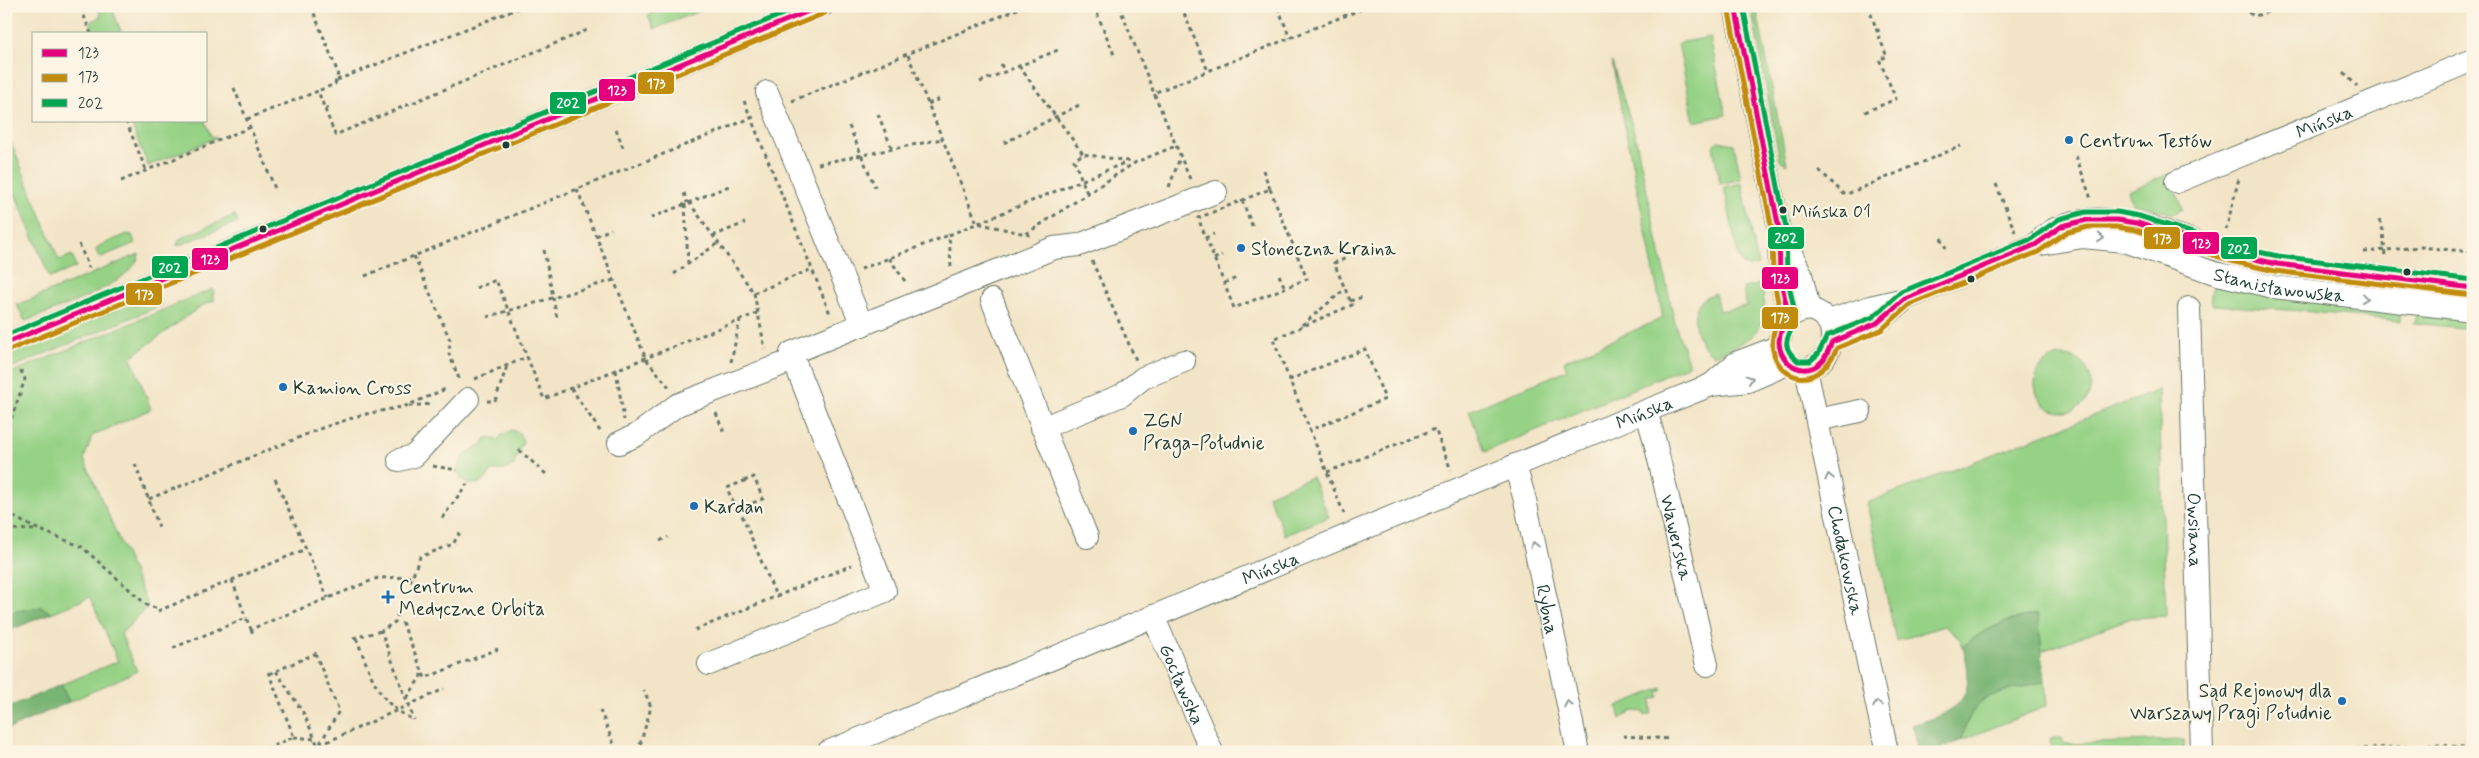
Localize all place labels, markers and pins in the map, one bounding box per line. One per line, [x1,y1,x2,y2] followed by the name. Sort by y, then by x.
[2079,129,2212,154] place label: Centrum Testów
[2063,134,2075,146] marker: Centrum Testów
[501,140,511,150] unlabelled marker
[1792,200,1871,224] place label: Mińska 01
[1778,205,1788,215] marker: Mińska 01
[258,224,268,234] unlabelled marker
[1251,237,1396,262] place label: Słoneczna Kraina
[1235,242,1247,254] marker: Słoneczna Kraina
[2402,267,2412,277] unlabelled marker
[1966,274,1976,284] unlabelled marker
[293,376,412,401] place label: Kamion Cross
[277,381,289,393] marker: Kamion Cross
[1143,409,1265,458] place label: ZGN Praga-Południe
[1127,425,1139,437] marker: ZGN Praga-Południe
[704,495,763,520] place label: Kardan
[688,500,700,512] marker: Kardan
[399,575,545,622] place label: Centrum Medyczne Orbita
[381,590,395,604] marker: Centrum Medyczne Orbita
[2130,679,2332,728] place label: Sąd Rejonowy dla Warszawy Pragi Południe
[2336,695,2348,707] marker: Sąd Rejonowy dla Warszawy Pragi Południe

